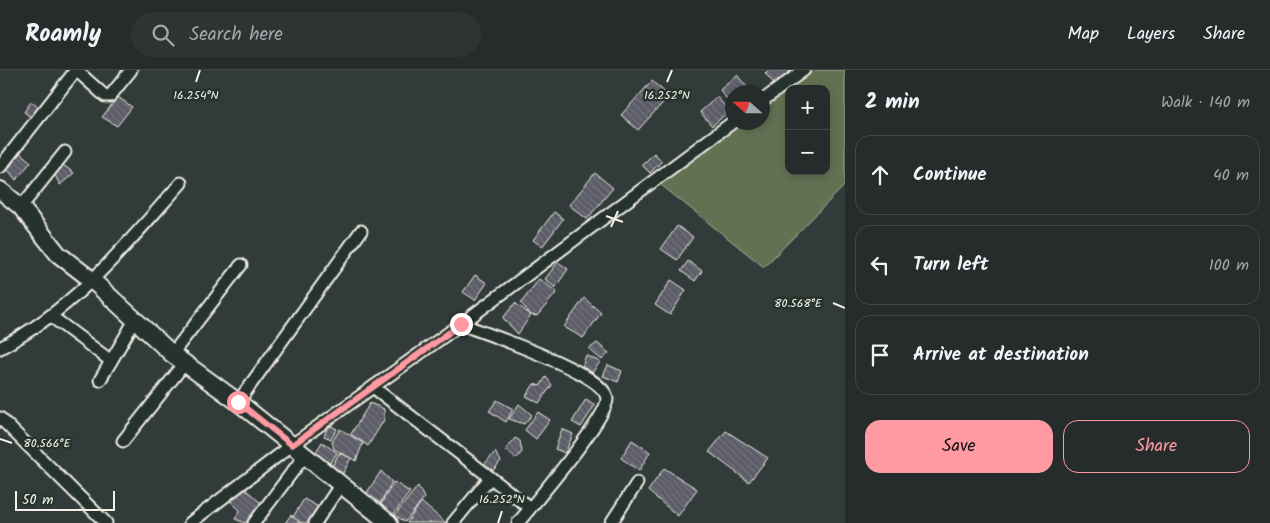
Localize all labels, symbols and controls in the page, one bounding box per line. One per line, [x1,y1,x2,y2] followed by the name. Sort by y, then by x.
[131,12,481,57] search box
[25,15,101,54] text: Roamly
[189,20,283,50] text: Search here
[1068,20,1099,49] text: Map
[1127,20,1175,49] text: Layers
[1203,20,1245,49] text: Share
[149,21,177,49] icon: search
[725,85,770,130] north arrow
[785,85,830,175] map controls
[785,85,830,130] button: +
[173,86,219,105] text: 16.254°N
[644,86,690,105] text: 16.252°N
[865,86,920,119] text: 2 min
[1161,90,1250,115] text: Walk · 140 m
[785,130,830,175] button: −
[913,160,986,190] text: Continue
[866,161,894,189] icon: ahead
[1213,163,1249,188] text: 40 m
[913,250,988,280] text: Turn left
[866,251,894,279] icon: left
[1209,253,1249,278] text: 100 m
[774,294,823,313] text: 80.568°E
[450,313,473,336] route end
[913,340,1089,370] text: Arrive at destination
[866,341,894,369] icon: arrive
[227,391,250,414] route start
[865,420,1053,473] button: Save
[1063,420,1250,473] button: Share
[24,434,71,453] text: 80.566°E
[15,488,115,511] scale bar
[22,489,53,511] text: 50 m
[479,490,525,509] text: 16.252°N

